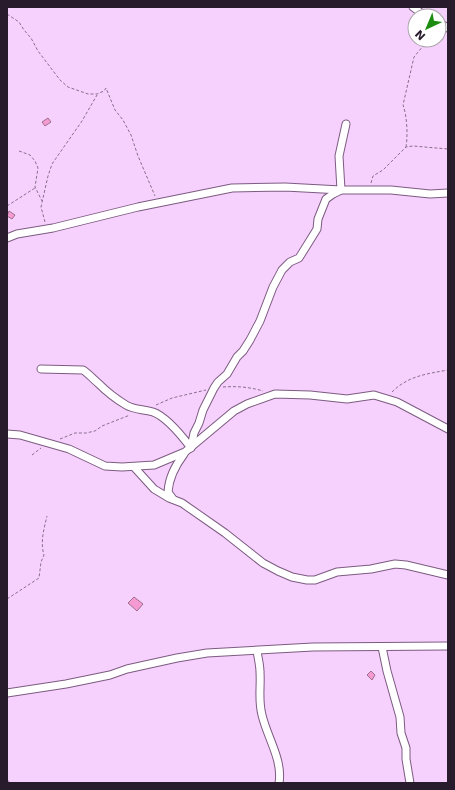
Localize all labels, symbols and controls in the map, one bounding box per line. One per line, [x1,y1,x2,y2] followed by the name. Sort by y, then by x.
[407,8,447,48] north arrow
[413,27,428,43] text: N

